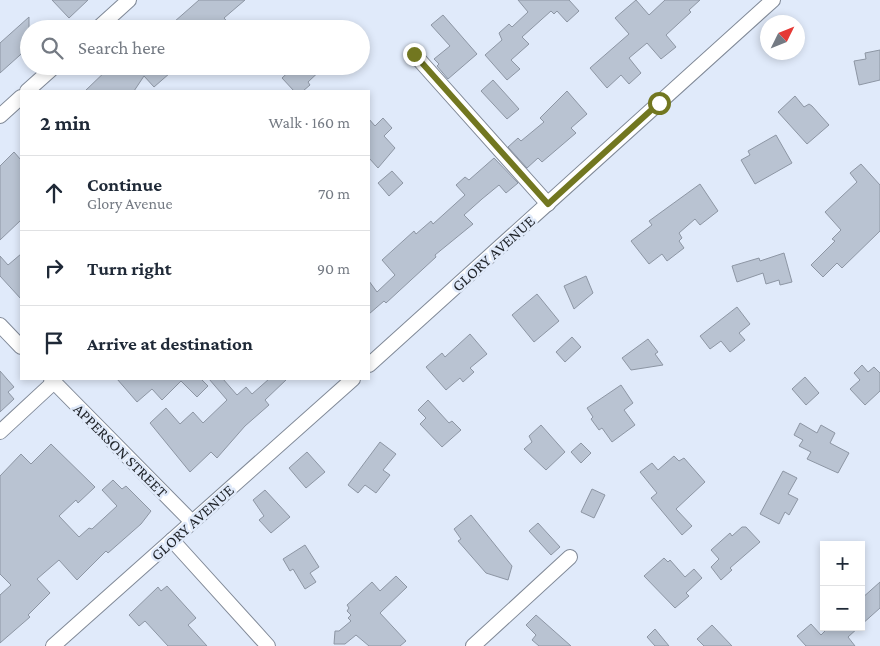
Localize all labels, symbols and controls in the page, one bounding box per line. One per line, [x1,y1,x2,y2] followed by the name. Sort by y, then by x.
[760,15,805,60] north arrow
[20,20,370,75] search box
[38,34,66,62] icon: search
[78,37,165,58] text: Search here
[403,43,426,66] route end
[648,92,671,115] route start
[40,111,91,135] text: 2 min
[269,114,350,131] text: Walk · 160 m
[87,174,162,195] text: Continue
[40,179,68,207] icon: ahead
[318,185,350,202] text: 70 m
[87,195,172,212] text: Glory Avenue
[449,212,538,295] street label: GLORY AVENUE
[40,254,68,282] icon: right
[87,258,172,279] text: Turn right
[317,260,350,277] text: 90 m
[40,329,68,357] icon: arrive
[87,333,253,354] text: Arrive at destination
[70,400,171,501] street label: APPERSON STREET
[148,481,237,564] street label: GLORY AVENUE
[820,541,865,631] map controls
[820,541,865,586] button: +
[820,586,865,631] button: −

